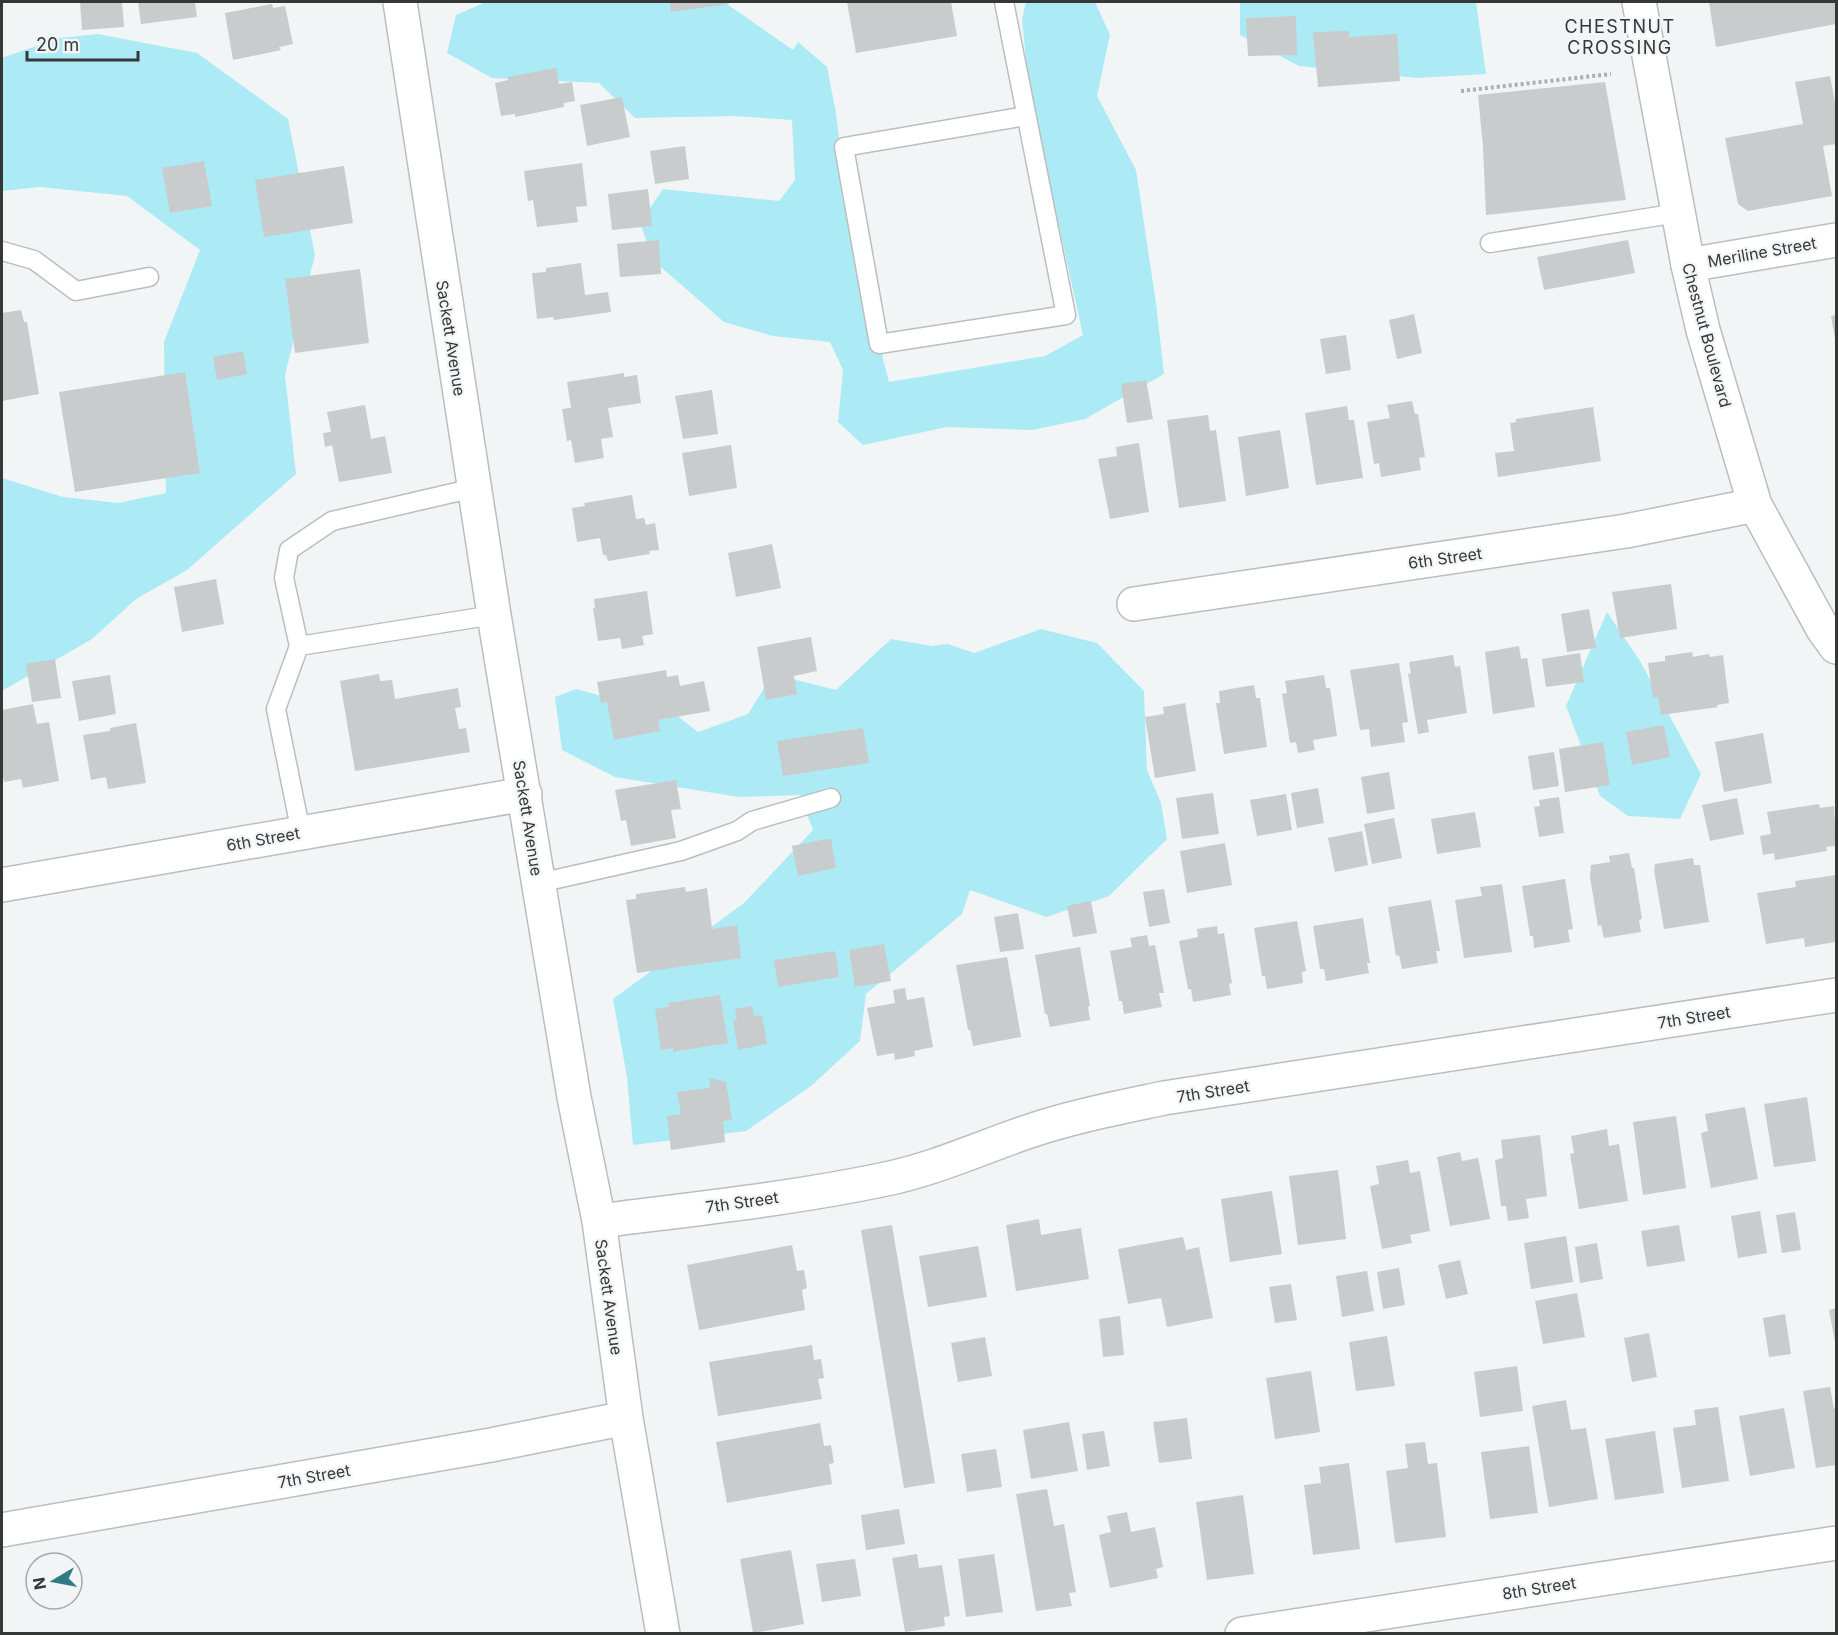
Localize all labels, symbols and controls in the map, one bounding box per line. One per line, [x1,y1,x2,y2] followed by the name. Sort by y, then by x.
[1564,16,1676,58] district label: CHESTNUT CROSSING
[27,24,138,62] scale bar
[36,34,79,55] text: 20 m
[1706,233,1818,271] street label: Meriline Street
[1678,261,1736,409] street label: Chestnut Boulevard
[432,279,470,397] street label: Sackett Avenue
[1407,543,1483,573] street label: 6th Street
[509,759,547,877] street label: Sackett Avenue
[225,823,301,855] street label: 6th Street
[1656,1001,1732,1033] street label: 7th Street
[1175,1075,1251,1107] street label: 7th Street
[704,1187,780,1217] street label: 7th Street
[591,1238,627,1356] street label: Sackett Avenue
[276,1460,352,1492] street label: 7th Street
[24,1551,84,1611] north arrow
[1501,1572,1577,1604] street label: 8th Street
[28,1576,50,1591] text: N

